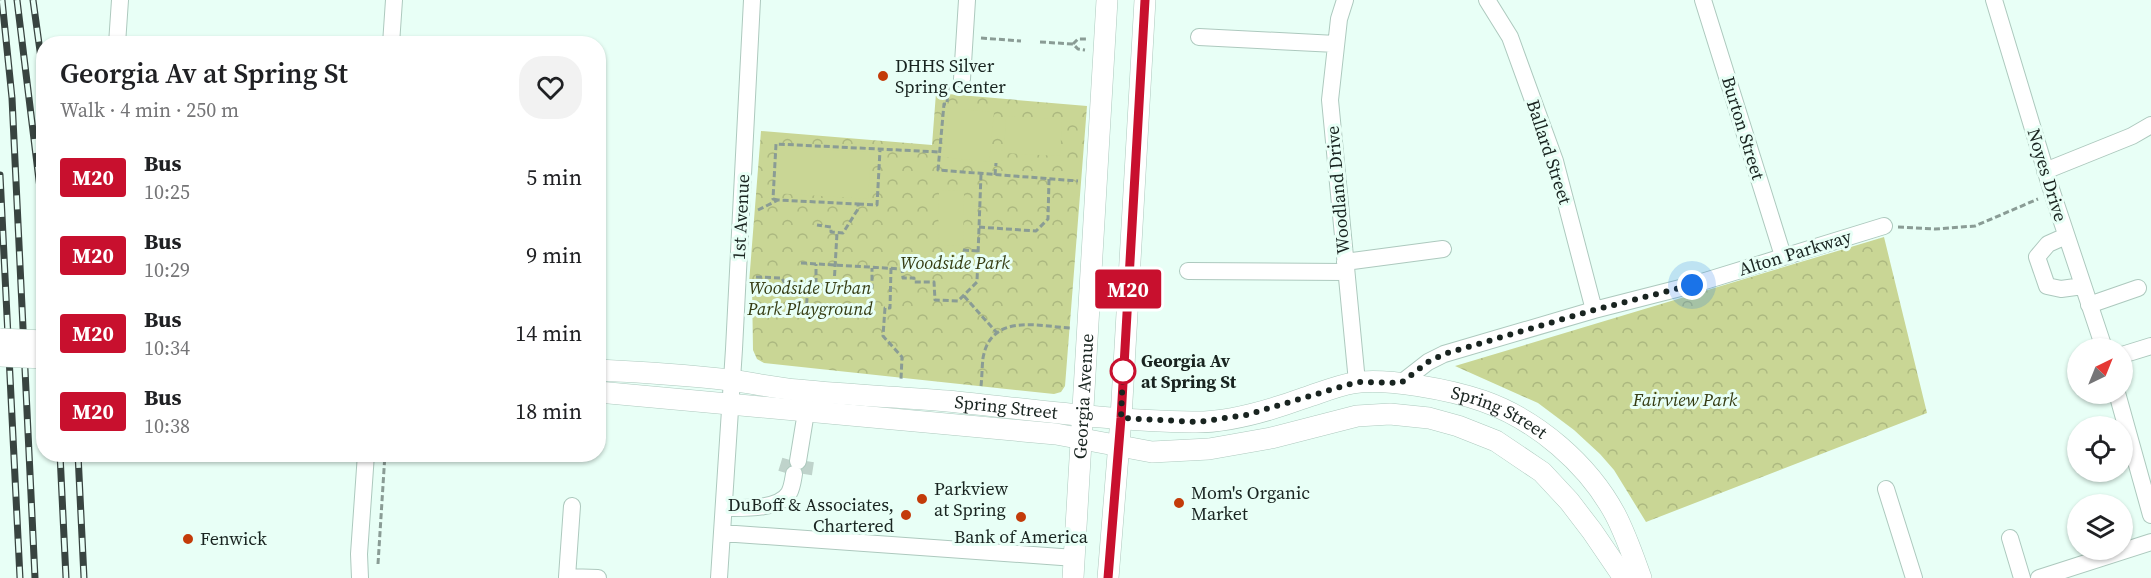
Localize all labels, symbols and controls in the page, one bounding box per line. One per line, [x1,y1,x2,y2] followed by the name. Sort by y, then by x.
[895,53,1006,99] place label: DHHS Silver Spring Center
[60,54,348,92] text: Georgia Av at Spring St
[519,56,582,119] button: heart
[876,69,890,83] marker: DHHS Silver Spring Center
[1716,73,1771,183] street label: Burton Street
[60,96,239,124] text: Walk · 4 min · 250 m
[1521,96,1578,207] street label: Ballard Street
[1319,125,1356,255] street label: Woodland Drive
[2021,125,2073,224] street label: Noyes Drive
[144,148,181,178] text: Bus
[526,162,582,192] text: 5 min
[72,163,114,192] text: M20
[726,173,755,261] street label: 1st Avenue
[144,178,190,206] text: 10:25
[1735,223,1855,282] street label: Alton Parkway
[144,226,181,256] text: Bus
[526,240,582,270] text: 9 min
[72,241,114,270] text: M20
[900,250,1010,275] park label: Woodside Park
[144,256,190,284] text: 10:29
[1094,270,1162,308] line badge: M20
[1677,270,1707,300] your location
[746,275,873,321] park label: Woodside Urban Park Playground
[1107,275,1149,304] text: M20
[144,304,181,334] text: Bus
[515,318,582,348] text: 14 min
[72,319,114,348] text: M20
[1067,333,1099,460] street label: Georgia Avenue
[144,334,190,362] text: 10:34
[2067,338,2133,404] north arrow
[2067,338,2133,560] map controls
[1141,348,1237,394] place label: Georgia Av at Spring St
[1110,358,1136,384] marker: Georgia Av at Spring St
[1449,380,1553,444] street label: Spring Street
[144,382,181,412] text: Bus
[1632,387,1738,412] park label: Fairview Park
[953,389,1059,425] street label: Spring Street
[515,396,582,426] text: 18 min
[72,397,114,426] text: M20
[144,412,190,440] text: 10:38
[2067,416,2133,482] button: locate
[934,476,1008,522] place label: Parkview at Spring
[1191,480,1310,526] place label: Mom's Organic Market
[728,492,894,538] place label: DuBoff & Associates, Chartered
[915,492,929,506] marker: Parkview at Spring
[2067,494,2133,560] button: layers
[1172,496,1186,510] marker: Mom's Organic Market
[899,508,913,522] marker: DuBoff & Associates, Chartered
[1014,510,1028,524] marker: Bank of America
[954,524,1089,549] place label: Bank of America
[200,526,267,551] place label: Fenwick
[181,532,195,546] marker: Fenwick

